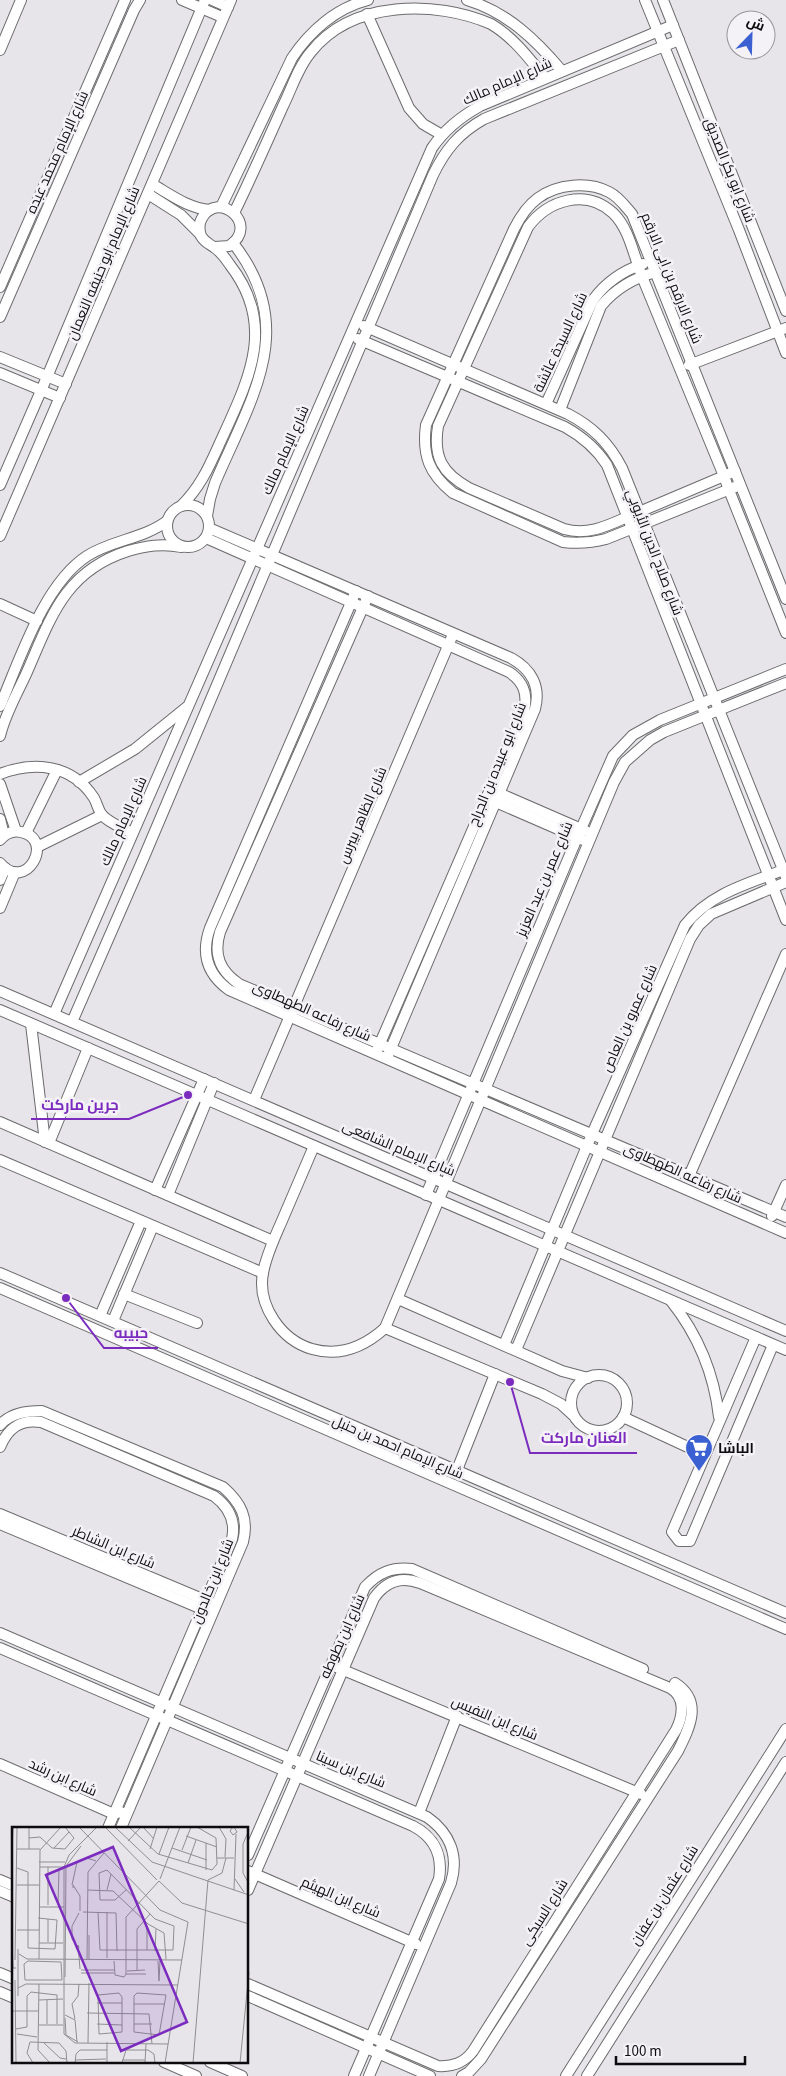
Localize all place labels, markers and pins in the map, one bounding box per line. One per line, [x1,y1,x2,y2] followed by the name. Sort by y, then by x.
[31,1089,129,1119] callout: جرين ماركت
[104,1318,158,1348] callout: حبيبه
[530,1423,637,1453] callout: العنان ماركت
[684,1433,714,1472] supermarket icon: الباشا
[718,1439,754,1459] place label: الباشا

